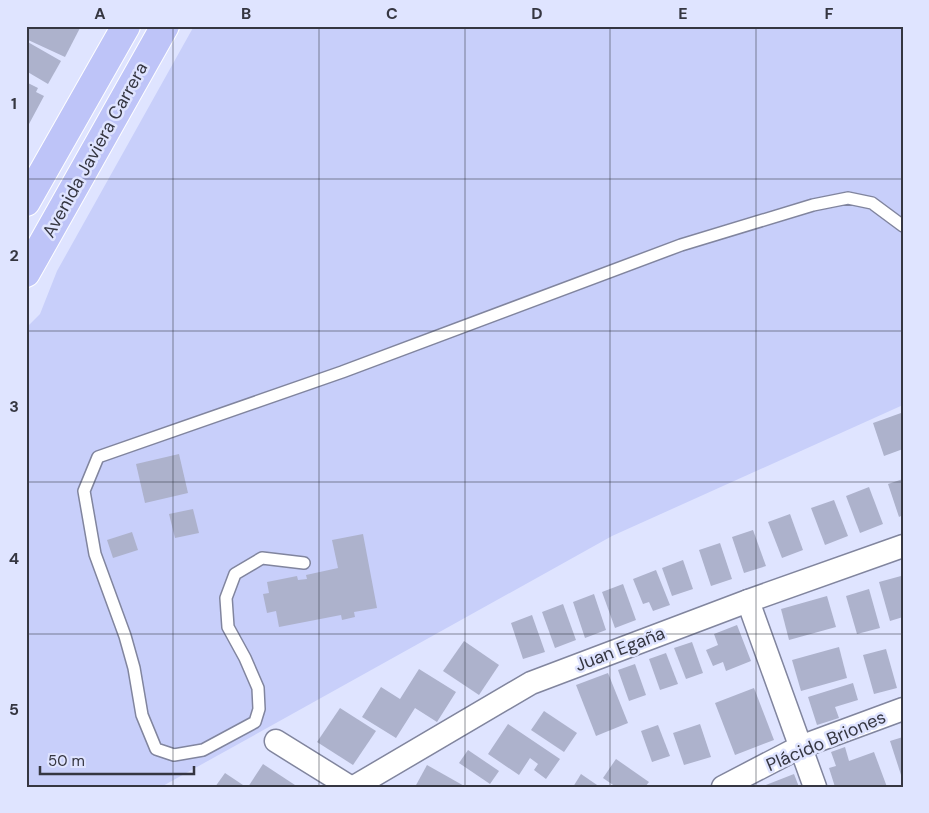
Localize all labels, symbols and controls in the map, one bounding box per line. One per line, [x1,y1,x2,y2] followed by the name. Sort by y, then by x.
[94,3,106,24] text: A
[241,3,251,24] text: B
[386,3,398,24] text: C
[531,3,543,24] text: D
[678,3,688,24] text: E
[825,3,834,24] text: F
[37,58,153,242] street label: Avenida Javiera Carrera
[11,93,17,114] text: 1
[9,245,19,266] text: 2
[9,396,19,417] text: 3
[9,548,19,569] text: 4
[572,621,668,677] street label: Juan Egaña
[9,699,19,720] text: 5
[763,705,889,777] street label: Plácido Briones
[40,743,194,775] scale bar
[48,751,85,771] text: 50 m

